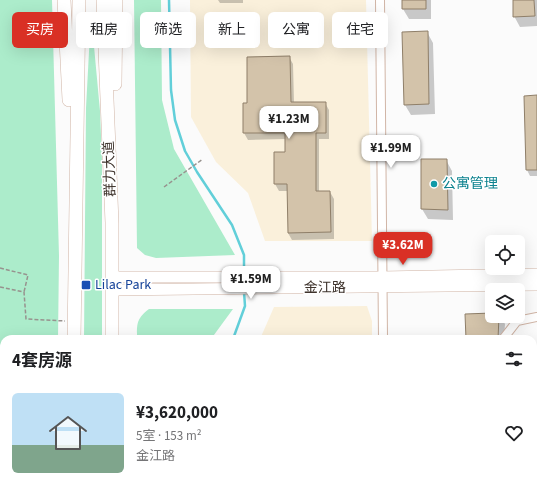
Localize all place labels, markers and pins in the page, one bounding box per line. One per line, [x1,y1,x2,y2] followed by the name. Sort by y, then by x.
[256,106,322,140] pin: ¥1.23M
[358,135,424,169] pin: ¥1.99M
[442,174,498,194] place label: 公寓管理
[429,179,439,189] marker: 公寓管理
[370,232,436,266] pin: ¥3.62M
[218,266,284,300] pin: ¥1.59M
[95,275,151,295] place label: Lilac Park
[80,279,92,291] marker: Lilac Park

